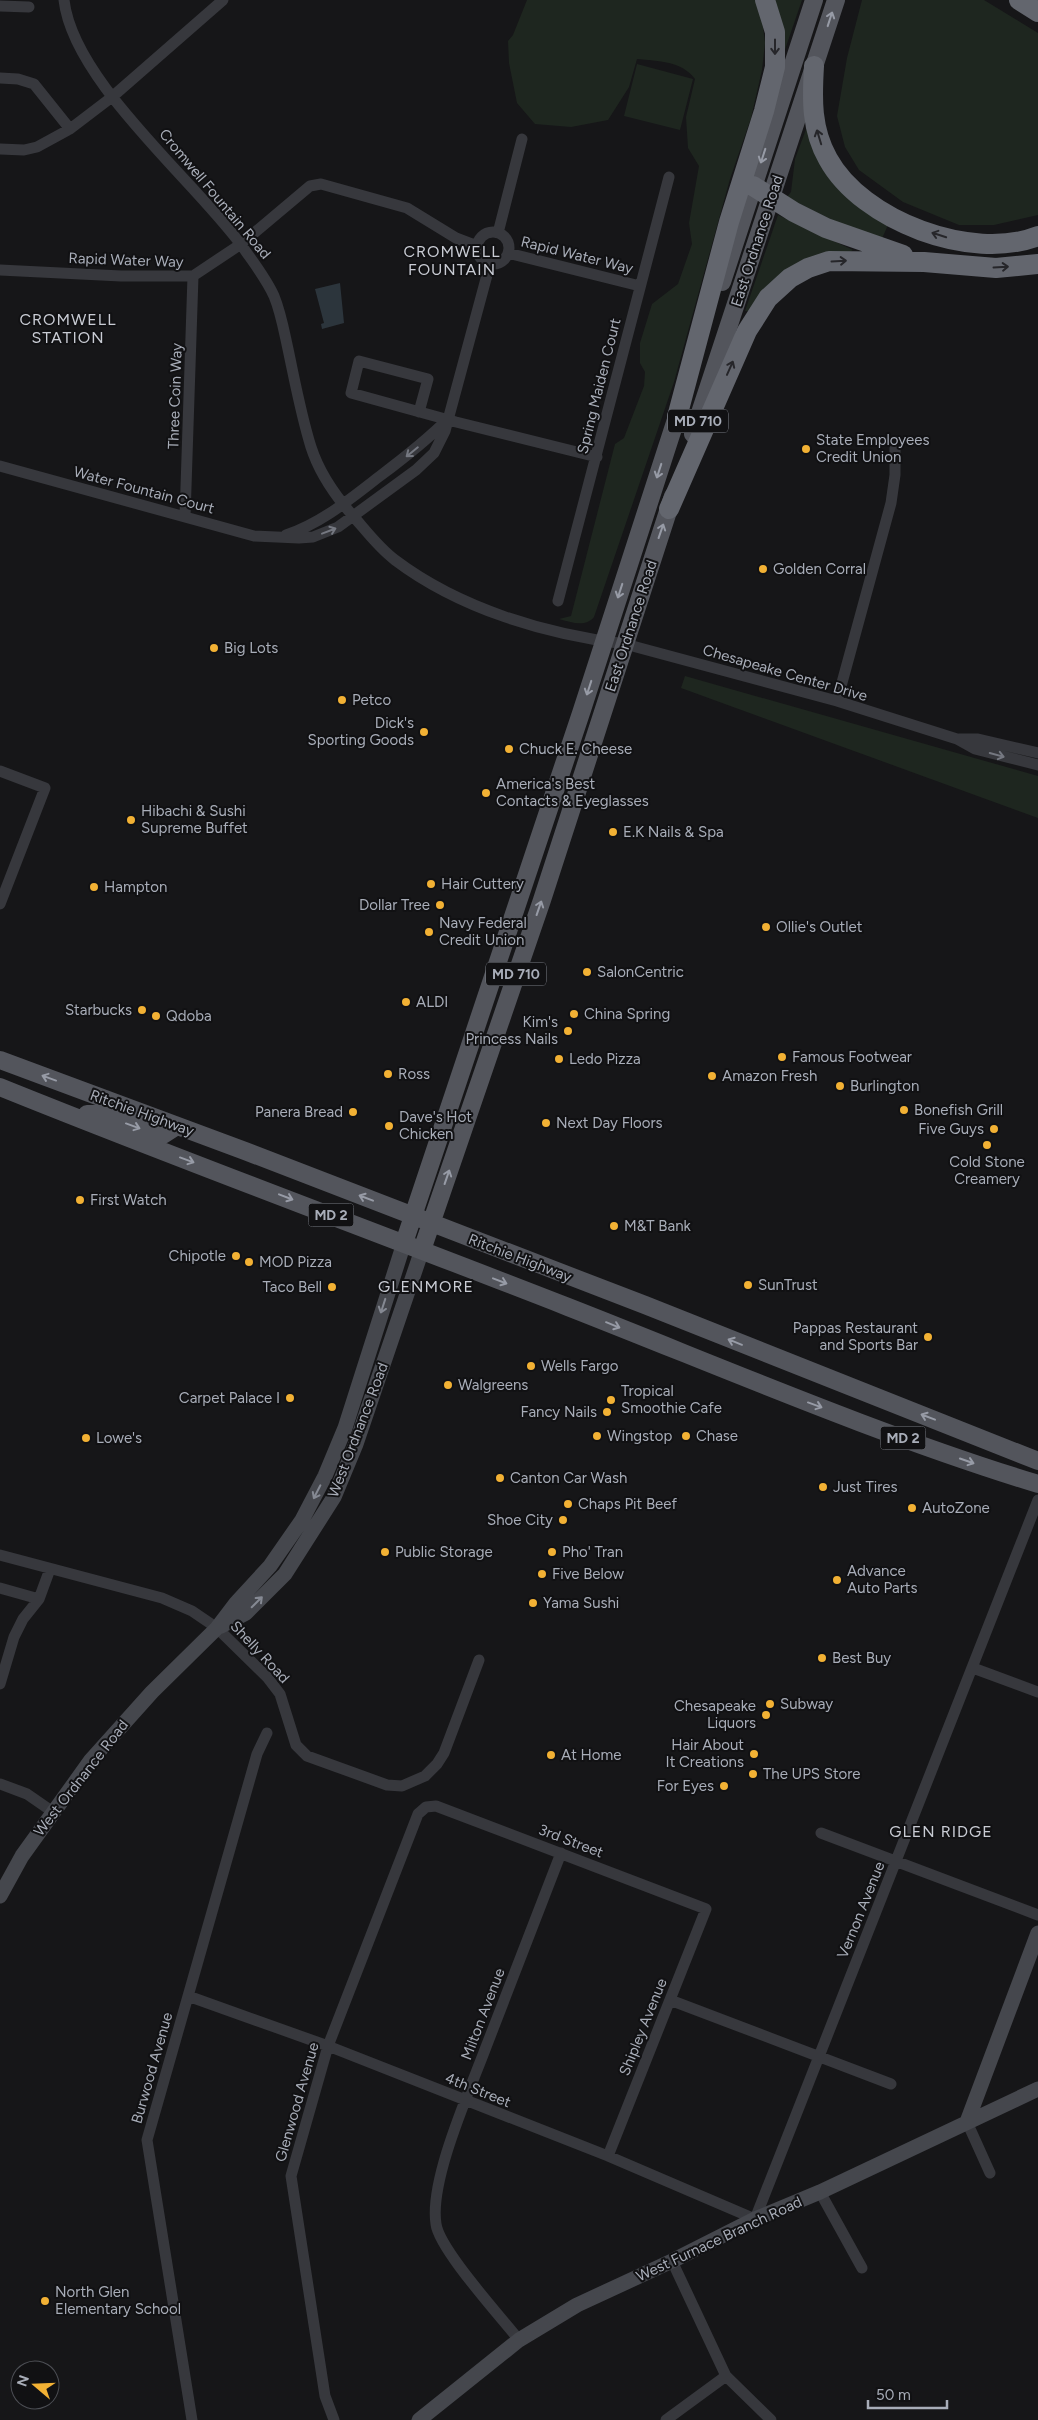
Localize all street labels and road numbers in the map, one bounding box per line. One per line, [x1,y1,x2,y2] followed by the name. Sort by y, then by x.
[155,125,275,263] street label: Cromwell Fountain Road
[727,173,787,309] street label: East Ordnance Road
[519,232,635,278] street label: Rapid Water Way
[68,249,184,271] street label: Rapid Water Way
[573,316,625,456] street label: Spring Maiden Court
[164,343,186,449] street label: Three Coin Way
[668,410,728,432] road number: MD 710
[72,463,217,518] street label: Water Fountain Court
[601,558,661,694] street label: East Ordnance Road
[701,641,869,705] street label: Chesapeake Center Drive
[486,962,546,986] road number: MD 710
[88,1086,196,1140] street label: Ritchie Highway
[308,1204,354,1226] road number: MD 2
[466,1230,574,1286] street label: Ritchie Highway
[324,1360,392,1500] street label: West Ordnance Road
[880,1426,926,1450] road number: MD 2
[227,1617,293,1687] street label: Shelly Road
[30,1716,132,1840] street label: West Ordnance Road
[536,1820,606,1862] street label: 3rd Street
[833,1859,889,1961] street label: Vernon Avenue
[457,1966,509,2062] street label: Milton Avenue
[615,1976,671,2078] street label: Shipley Avenue
[128,2010,176,2126] street label: Burwood Avenue
[271,2040,323,2164] street label: Glenwood Avenue
[443,2069,514,2111] street label: 4th Street
[633,2193,805,2285] street label: West Furnace Branch Road

